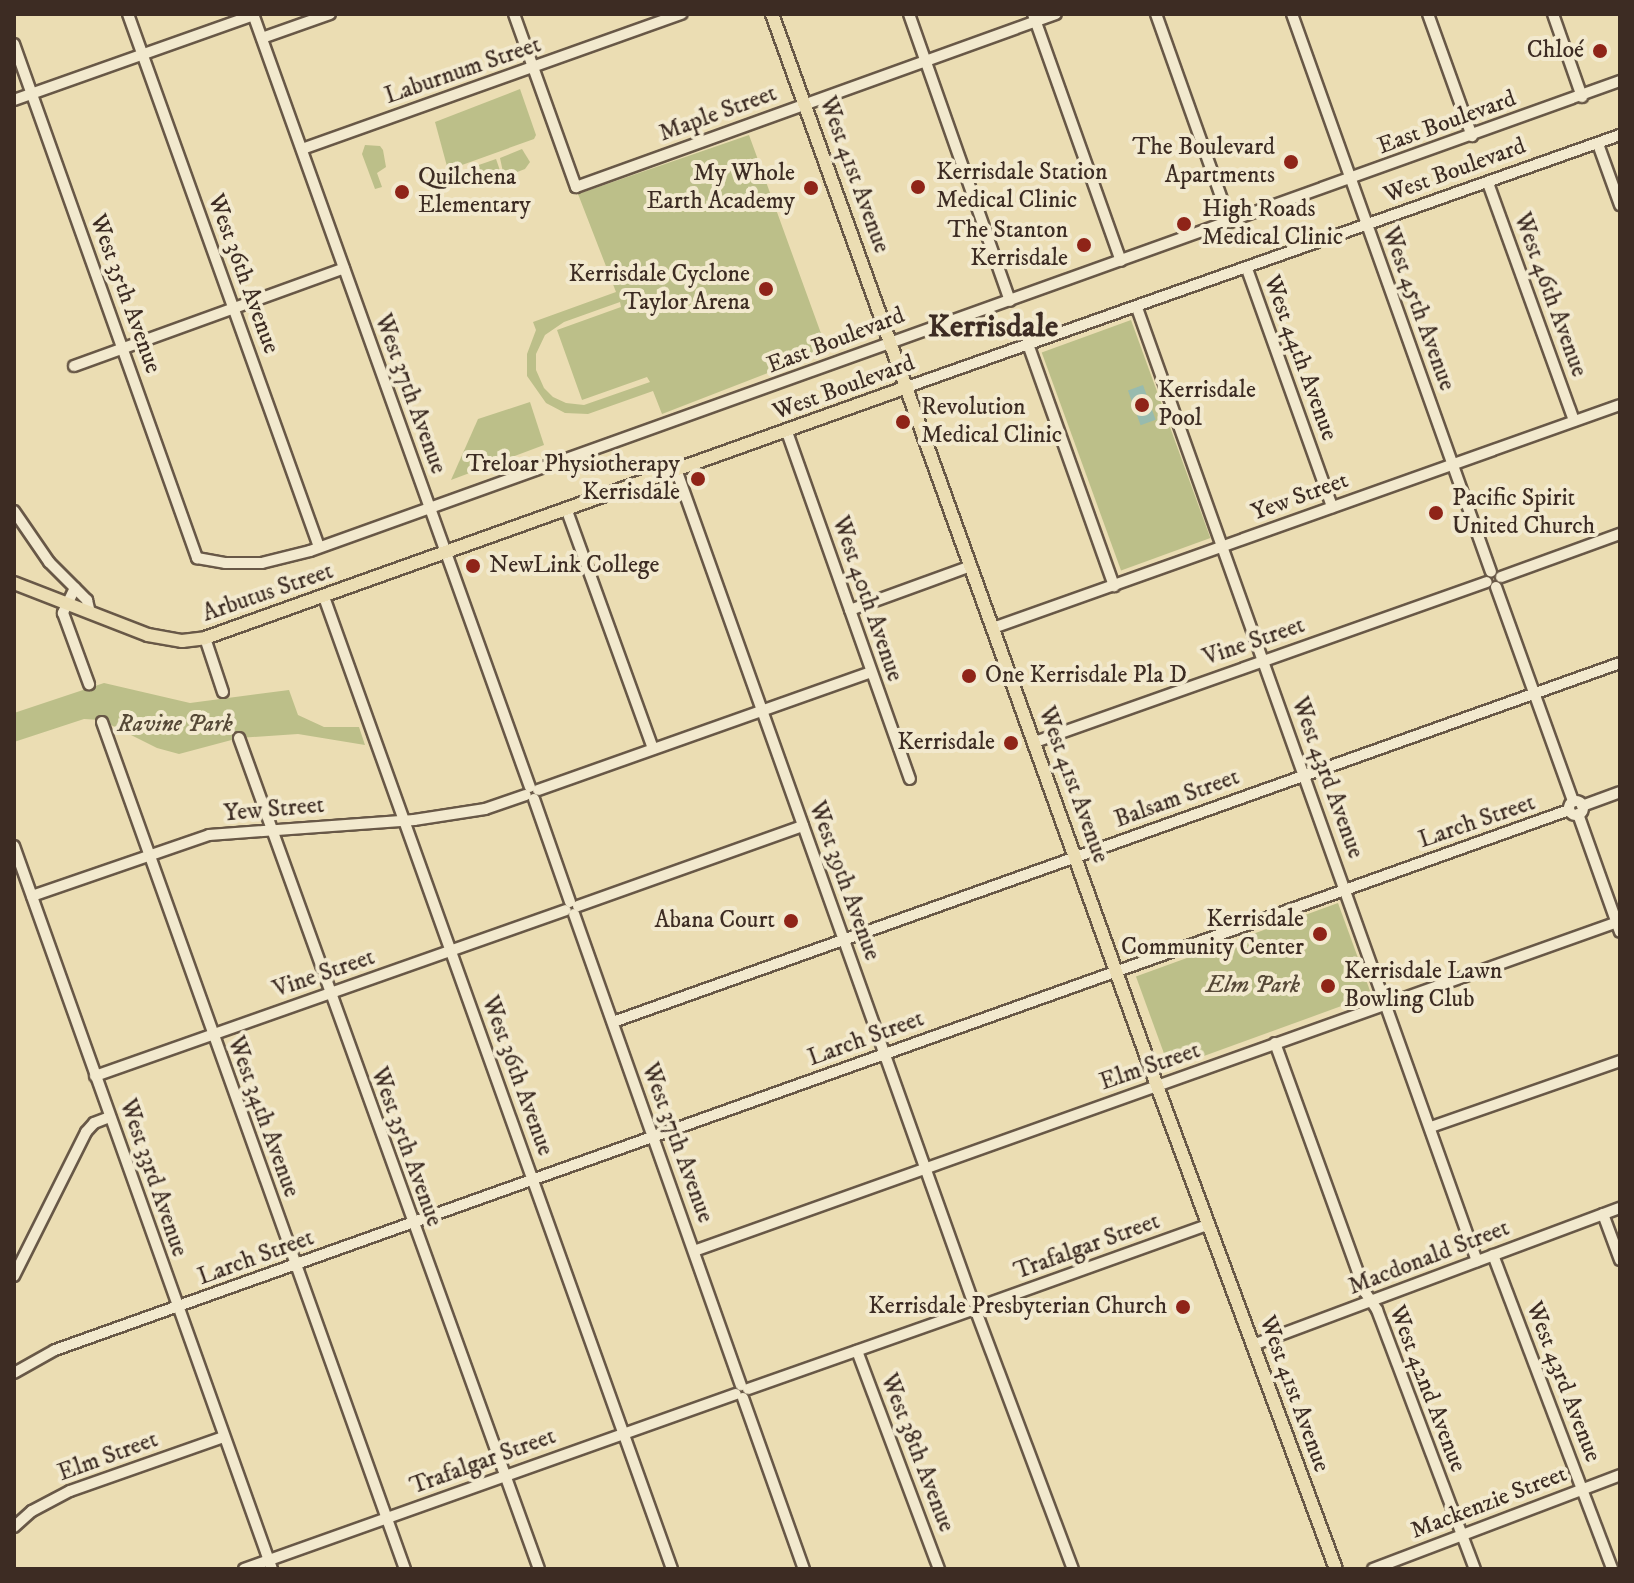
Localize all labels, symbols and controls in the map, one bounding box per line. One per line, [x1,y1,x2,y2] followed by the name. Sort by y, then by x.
[381,31,545,111] street label: Laburnum Street
[1527,37,1584,65] place label: Chloé
[1591,42,1609,60] marker: Chloé
[655,79,781,149] street label: Maple Street
[1374,85,1520,161] street label: East Boulevard
[812,93,896,257] street label: West 41st Avenue
[1380,132,1530,210] street label: West Boulevard
[1132,134,1275,190] place label: The Boulevard Apartments
[1282,153,1300,171] marker: The Boulevard Apartments
[936,159,1108,215] place label: Kerrisdale Station Medical Clinic
[646,160,795,216] place label: My Whole Earth Academy
[418,164,531,220] place label: Quilchena Elementary
[907,176,929,198] marker: Kerrisdale Station Medical Clinic
[802,179,820,197] marker: My Whole Earth Academy
[393,183,411,201] marker: Quilchena Elementary
[201,190,285,358] street label: West 36th Avenue
[1202,196,1343,252] place label: High Roads Medical Clinic
[1507,209,1593,381] street label: West 46th Avenue
[83,211,167,377] street label: West 35th Avenue
[1173,213,1195,235] marker: High Roads Medical Clinic
[947,217,1068,273] place label: The Stanton Kerrisdale
[1375,223,1461,395] street label: West 45th Avenue
[1075,236,1093,254] marker: The Stanton Kerrisdale
[568,261,750,317] place label: Kerrisdale Cyclone Taylor Arena
[1257,271,1343,445] street label: West 44th Avenue
[757,280,775,298] marker: Kerrisdale Cyclone Taylor Arena
[763,302,909,380] street label: East Boulevard
[928,308,1058,346] district label: Kerrisdale
[368,310,452,478] street label: West 37th Avenue
[769,349,919,427] street label: West Boulevard
[1158,377,1256,433] place label: Kerrisdale Pool
[921,394,1062,450] place label: Revolution Medical Clinic
[1133,396,1151,414] marker: Kerrisdale Pool
[892,411,914,433] marker: Revolution Medical Clinic
[466,451,680,507] place label: Treloar Physiotherapy Kerrisdale
[1248,466,1352,528] street label: Yew Street
[687,468,709,490] marker: Treloar Physiotherapy Kerrisdale
[1452,485,1595,541] place label: Pacific Spirit United Church
[1427,504,1445,522] marker: Pacific Spirit United Church
[825,513,909,685] street label: West 40th Avenue
[489,552,659,580] place label: NewLink College
[199,557,337,629] street label: Arbutus Street
[464,557,482,575] marker: NewLink College
[1199,611,1309,673] street label: Vine Street
[985,662,1187,690] place label: One Kerrisdale Pla D
[960,667,978,685] marker: One Kerrisdale Pla D
[1284,693,1370,863] street label: West 43rd Avenue
[1031,703,1115,867] street label: West 41st Avenue
[117,711,233,739] park label: Ravine Park
[897,729,995,757] place label: Kerrisdale
[1002,734,1020,752] marker: Kerrisdale
[1111,763,1243,835] street label: Balsam Street
[1415,789,1539,855] street label: Larch Street
[223,791,325,829] street label: Yew Street
[802,798,886,964] street label: West 39th Avenue
[1121,906,1304,962] place label: Kerrisdale Community Center
[655,907,775,935] place label: Abana Court
[782,912,800,930] marker: Abana Court
[1311,925,1329,943] marker: Kerrisdale Community Center
[269,943,379,1005] street label: Vine Street
[1344,958,1502,1014] place label: Kerrisdale Lawn Bowling Club
[1206,972,1300,1000] park label: Elm Park
[1319,977,1337,995] marker: Kerrisdale Lawn Bowling Club
[475,992,559,1160] street label: West 36th Avenue
[804,1005,928,1073] street label: Larch Street
[221,1033,305,1201] street label: West 34th Avenue
[1096,1036,1204,1098] street label: Elm Street
[635,1059,719,1227] street label: West 37th Avenue
[364,1064,448,1230] street label: West 35th Avenue
[113,1095,193,1261] street label: West 33rd Avenue
[1010,1207,1164,1287] street label: Trafalgar Street
[1345,1214,1513,1302] street label: Macdonald Street
[194,1224,318,1292] street label: Larch Street
[868,1293,1167,1321] place label: Kerrisdale Presbyterian Church
[1174,1298,1192,1316] marker: Kerrisdale Presbyterian Church
[1519,1298,1607,1466] street label: West 43rd Avenue
[1382,1302,1472,1476] street label: West 42nd Avenue
[1252,1312,1336,1476] street label: West 41st Avenue
[874,1370,960,1536] street label: West 38th Avenue
[406,1422,560,1502] street label: Trafalgar Street
[54,1426,162,1488] street label: Elm Street
[1407,1460,1571,1546] street label: Mackenzie Street

